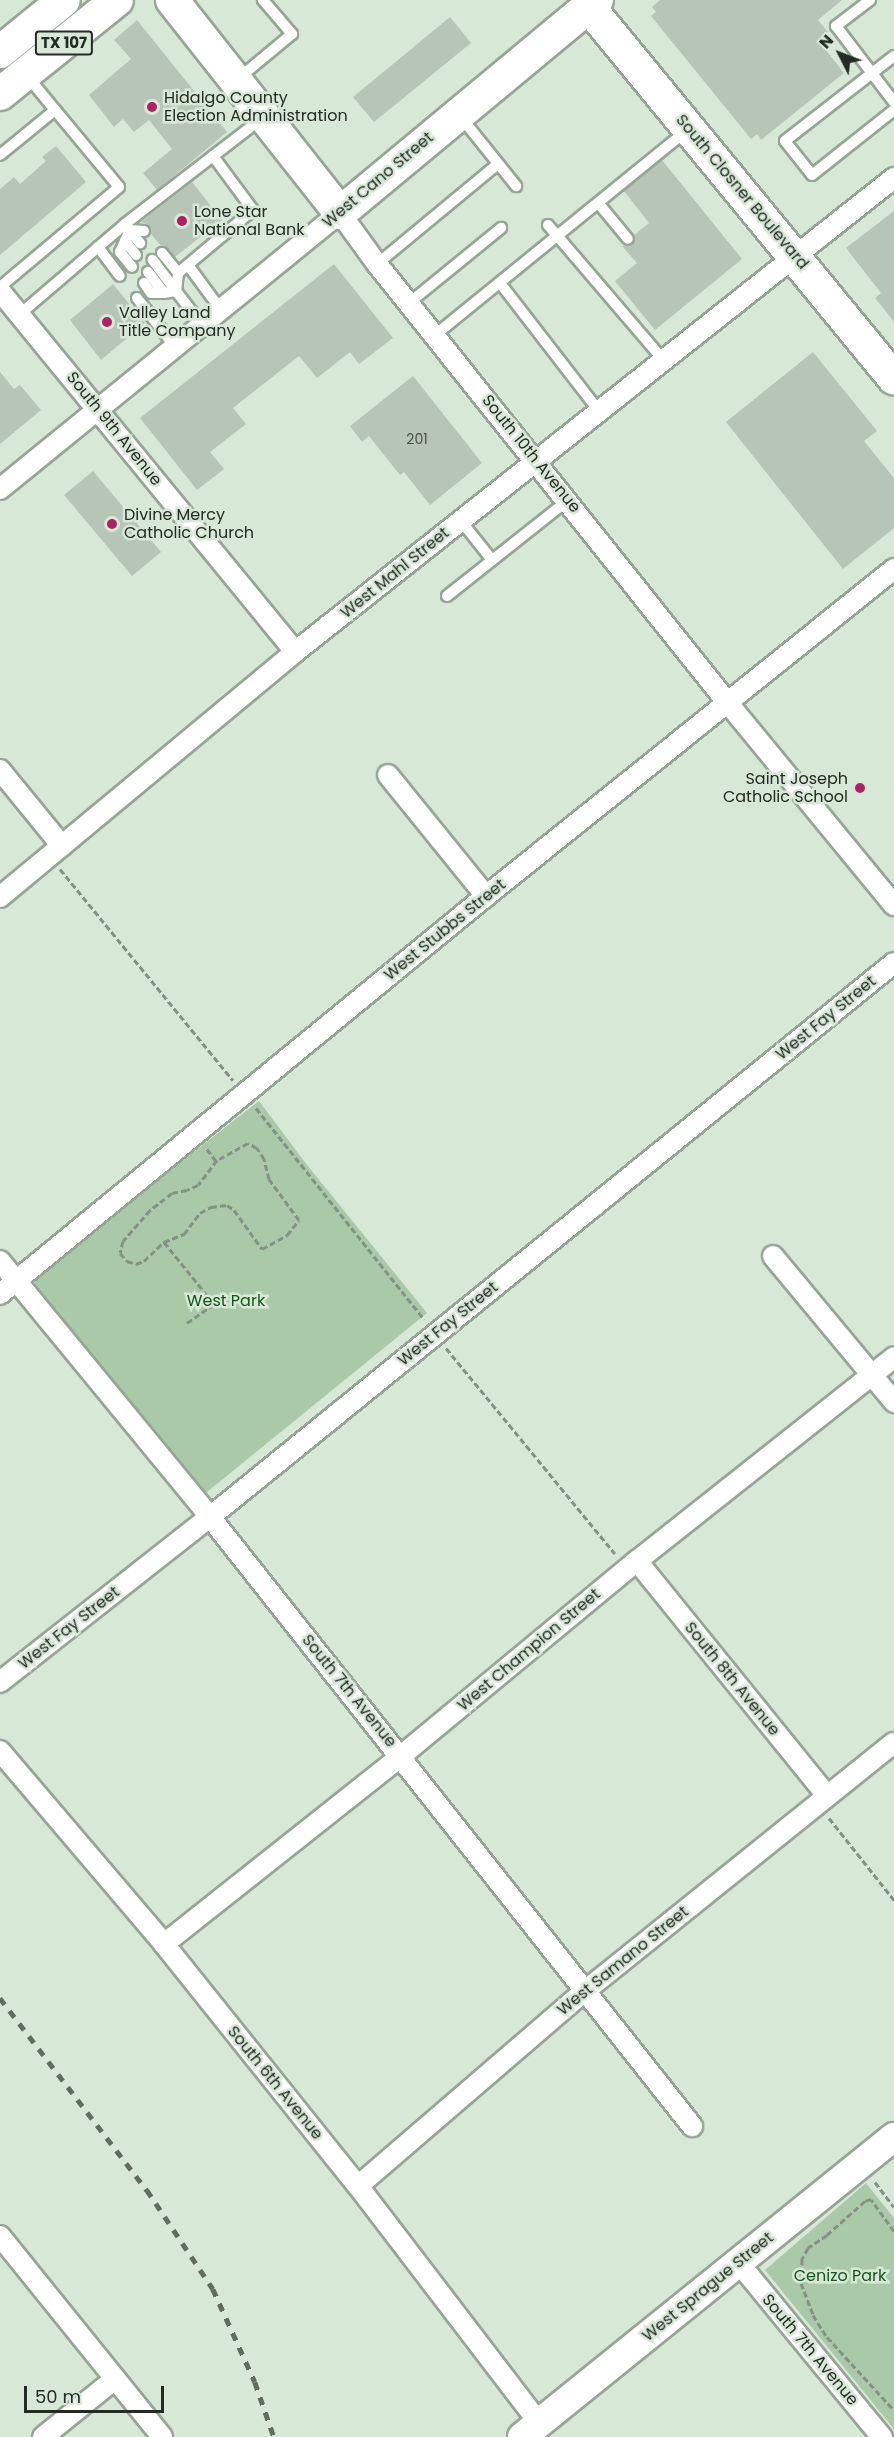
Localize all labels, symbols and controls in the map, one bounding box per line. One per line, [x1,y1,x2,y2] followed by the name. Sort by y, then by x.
[810,24,870,84] north arrow
[814,29,839,54] text: N
[34,31,94,55] road number: TX 107
[164,88,348,126] place label: Hidalgo County Election Administration
[145,100,159,114] marker: Hidalgo County Election Administration
[672,111,812,273] street label: South Closner Boulevard
[319,128,437,232] street label: West Cano Street
[194,202,304,240] place label: Lone Star National Bank
[175,214,189,228] marker: Lone Star National Bank
[119,303,235,341] place label: Valley Land Title Company
[100,315,114,329] marker: Valley Land Title Company
[62,368,166,490] street label: South 9th Avenue
[478,391,584,517] street label: South 10th Avenue
[406,431,428,447] house number: 201
[124,505,254,543] place label: Divine Mercy Catholic Church
[105,517,119,531] marker: Divine Mercy Catholic Church
[337,523,453,623] street label: West Mahl Street
[723,769,848,807] place label: Saint Joseph Catholic School
[853,781,867,795] marker: Saint Joseph Catholic School
[380,875,510,985] street label: West Stubbs Street
[772,972,880,1064] street label: West Fay Street
[394,1278,502,1370] street label: West Fay Street
[187,1291,265,1311] park label: West Park
[15,1583,123,1673] street label: West Fay Street
[454,1585,604,1715] street label: West Champion Street
[680,1618,784,1740] street label: South 8th Avenue
[298,1631,400,1751] street label: South 7th Avenue
[554,1902,692,2020] street label: West Samano Street
[223,2022,327,2144] street label: South 6th Avenue
[639,2228,777,2346] street label: West Sprague Street
[794,2266,886,2286] park label: Cenizo Park
[758,2290,862,2410] street label: South 7th Avenue
[27,2374,166,2412] scale bar
[35,2384,81,2409] text: 50 m

